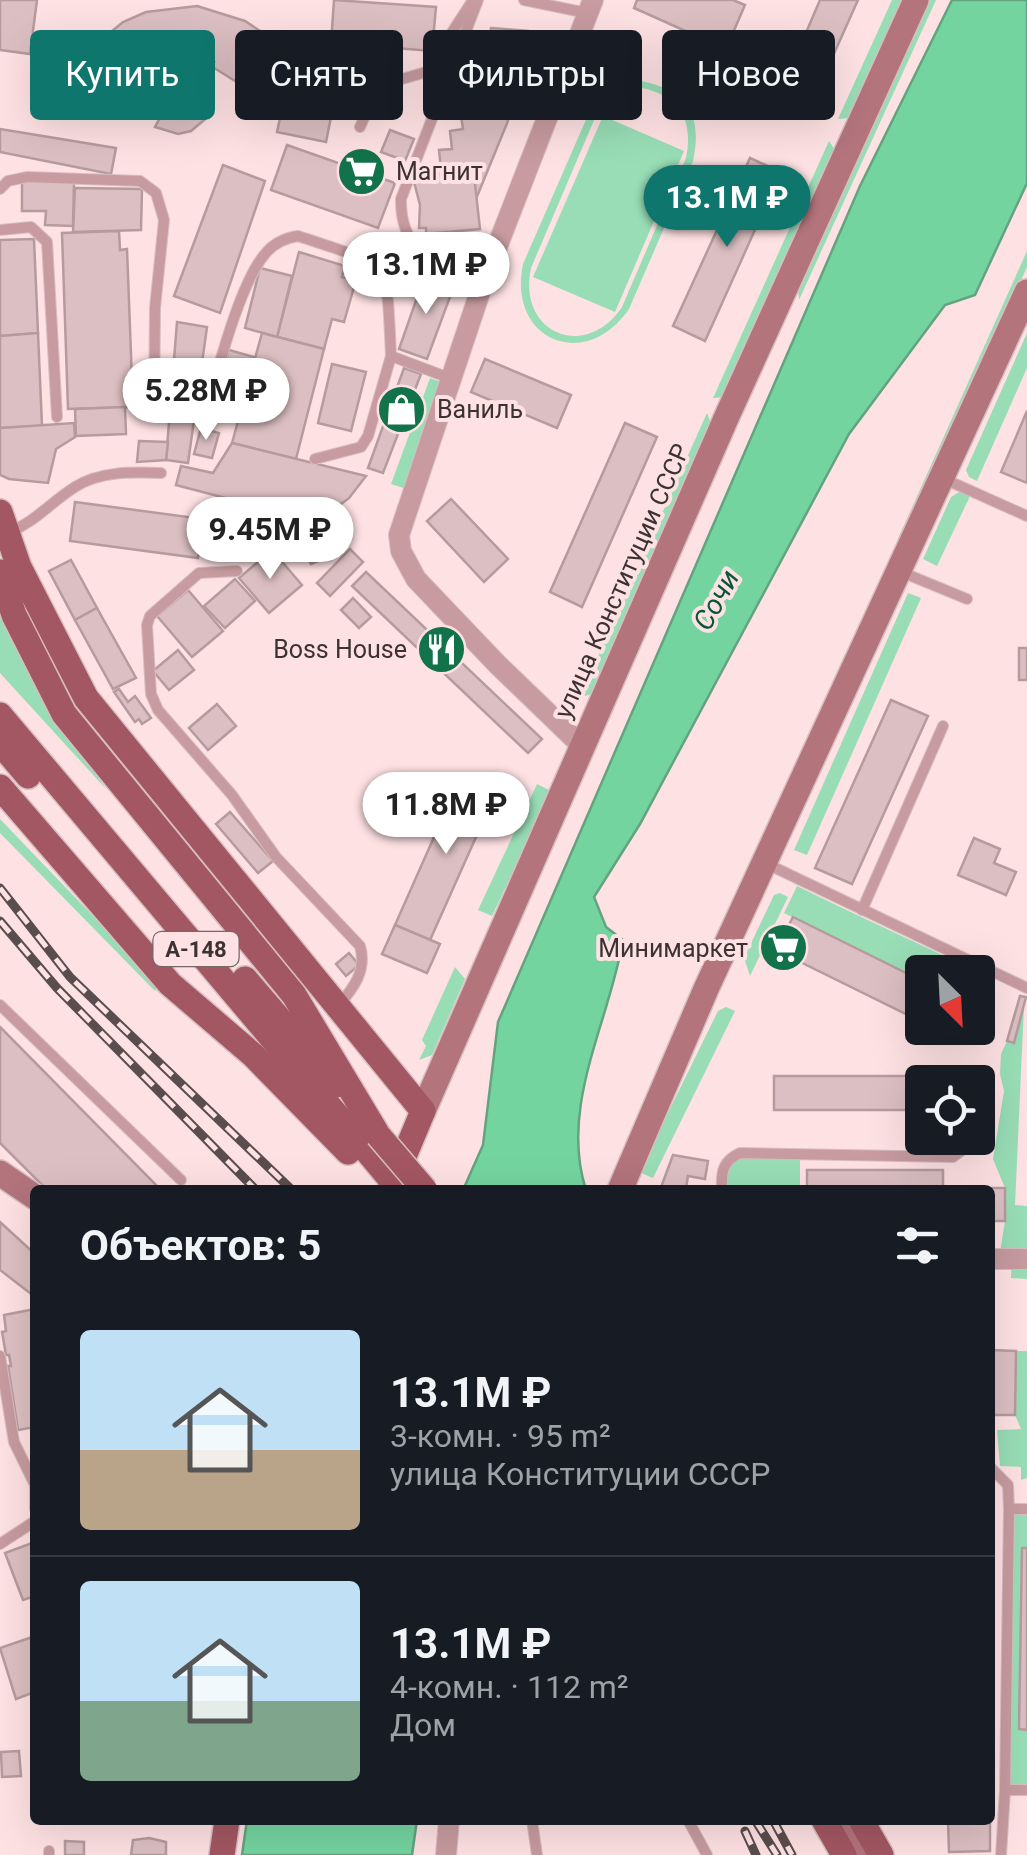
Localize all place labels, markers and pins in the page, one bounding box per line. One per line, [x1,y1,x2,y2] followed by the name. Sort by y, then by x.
[335,145,387,197] supermarket icon: Магнит
[396,157,483,186] place label: Магнит
[635,165,819,250] pin: 13.1M ₽
[334,232,518,317] pin: 13.1M ₽
[114,358,298,443] pin: 5.28M ₽
[376,383,428,435] shop icon: Ваниль
[437,395,523,424] place label: Ваниль
[178,497,362,582] pin: 9.45M ₽
[416,623,468,675] restaurant icon: Boss House
[273,635,407,664] place label: Boss House
[354,772,538,857] pin: 11.8M ₽
[757,922,809,974] supermarket icon: Минимаркет
[598,934,748,963] place label: Минимаркет

